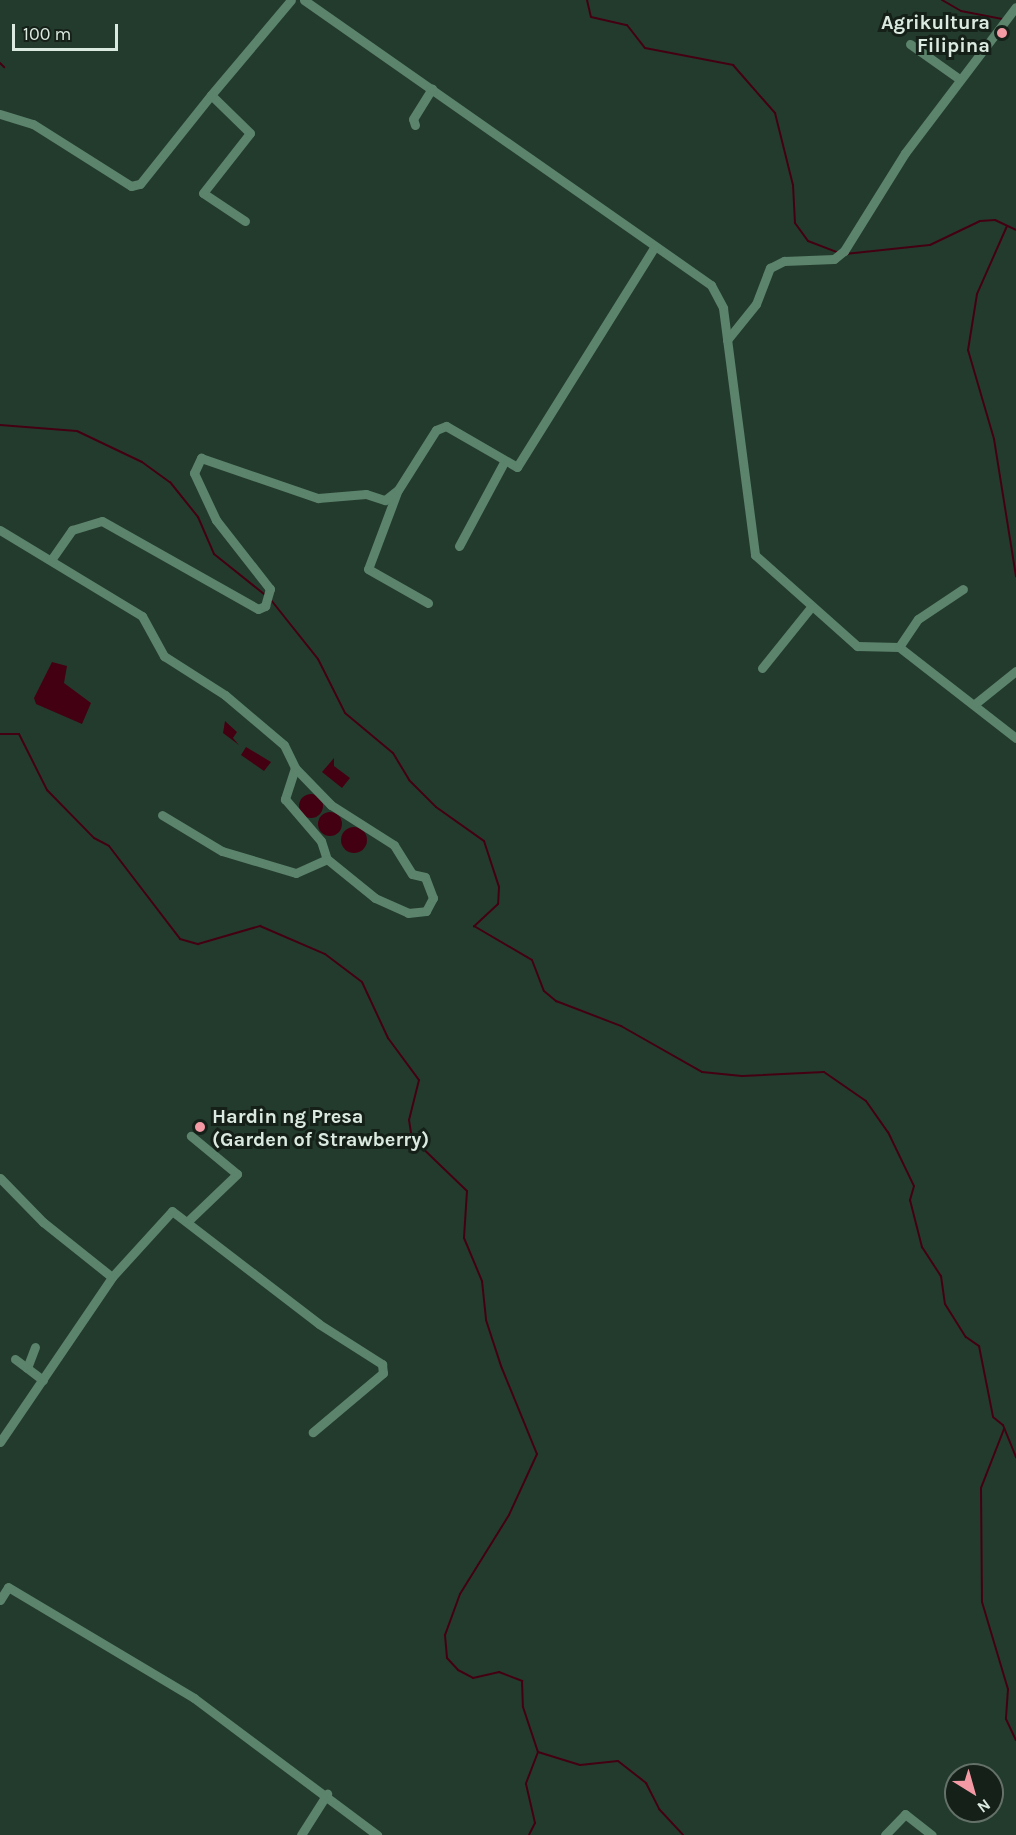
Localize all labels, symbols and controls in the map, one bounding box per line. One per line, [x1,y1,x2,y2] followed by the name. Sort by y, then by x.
[881,10,990,57] place label: Agrikultura Filipina
[15,12,122,50] scale bar
[23,23,71,45] text: 100 m
[995,26,1009,40] marker: Agrikultura Filipina
[212,1104,429,1151] place label: Hardin ng Presa (Garden of Strawberry)
[193,1120,207,1134] marker: Hardin ng Presa (Garden of Strawberry)
[944,1763,1004,1823] north arrow
[974,1795,994,1817] text: N

